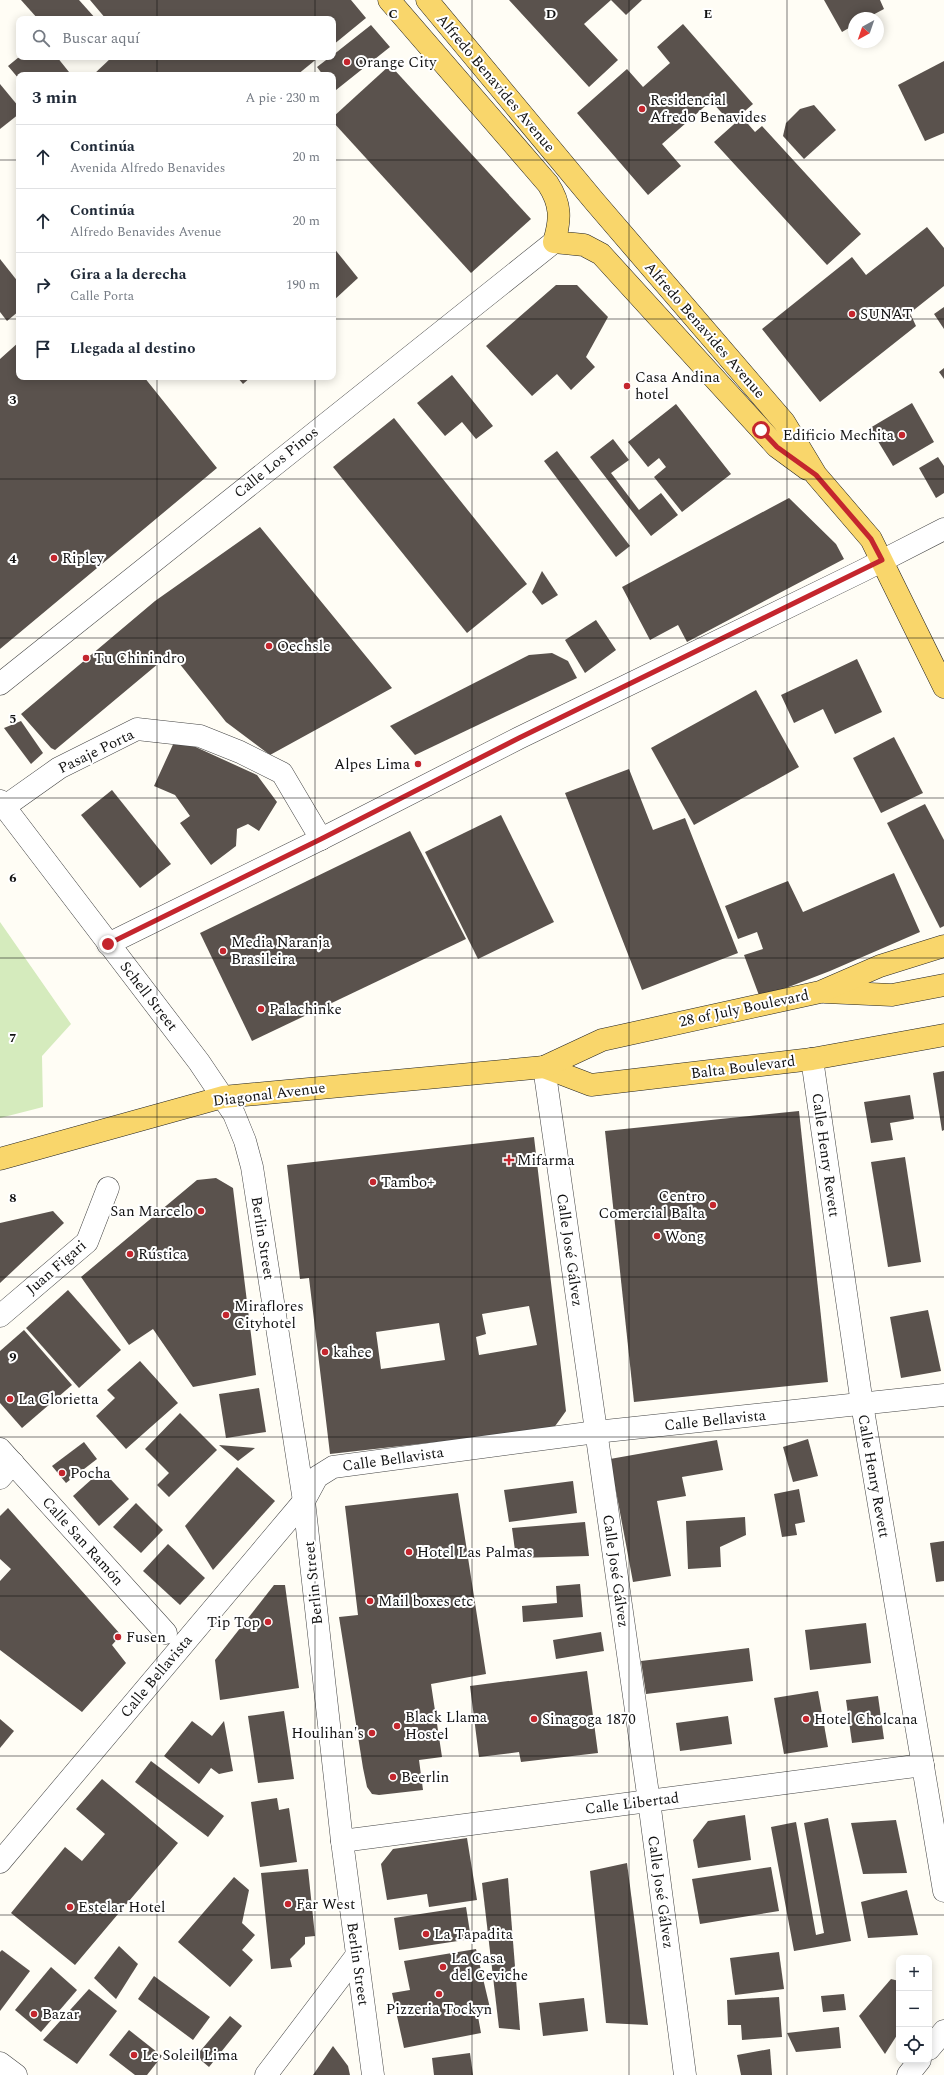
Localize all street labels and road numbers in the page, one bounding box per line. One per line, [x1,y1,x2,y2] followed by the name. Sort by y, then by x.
[431,9,561,158] street label: Alfredo Benavides Avenue
[639,257,771,404] street label: Alfredo Benavides Avenue
[229,421,324,504] street label: Calle Los Pinos
[54,723,139,780] street label: Pasaje Porta
[114,956,183,1036] street label: Schell Street
[677,983,811,1033] street label: 28 of July Boulevard
[690,1050,797,1085] street label: Balta Boulevard
[211,1076,327,1113] street label: Diagonal Avenue
[805,1091,846,1219] street label: Calle Henry Revett
[550,1192,589,1308] street label: Calle José Gálvez
[245,1195,280,1281] street label: Berlin Street
[21,1235,92,1300] street label: Juan Figari
[663,1404,768,1437] street label: Calle Bellavista
[851,1412,896,1540] street label: Calle Henry Revett
[341,1441,446,1478] street label: Calle Bellavista
[36,1492,129,1591] street label: Calle San Ramón
[596,1513,635,1629] street label: Calle José Gálvez
[298,1540,329,1626] street label: Berlin Street
[115,1629,198,1723] street label: Calle Bellavista
[584,1786,681,1821] street label: Calle Libertad
[641,1834,680,1950] street label: Calle José Gálvez
[340,1921,375,2007] street label: Berlin Street

